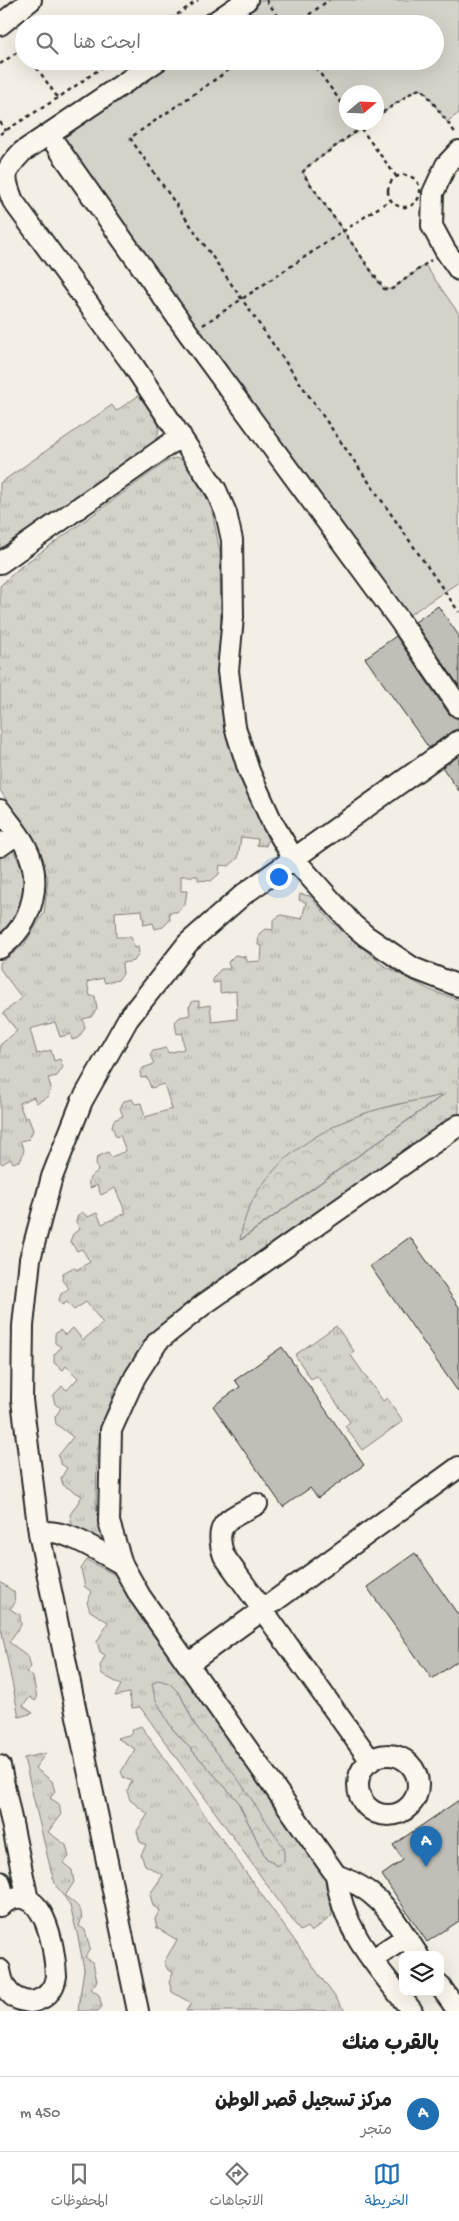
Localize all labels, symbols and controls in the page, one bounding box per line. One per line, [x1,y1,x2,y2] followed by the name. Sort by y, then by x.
[15,15,444,70] search box
[33,29,61,57] icon: search
[73,33,141,56] text: ابحث هنا
[339,85,384,130] north arrow
[266,864,292,890] your location
[410,1826,442,1867] pin: A
[399,1951,444,1996] map controls
[399,1951,444,1996] button: layers
[342,2033,439,2058] text: بالقرب منك
[215,2091,392,2114] text: مركز تسجيل قصر الوطن
[20,2105,60,2124] text: 450 m
[418,2105,428,2124] text: A
[361,2122,392,2141] text: متجر
[51,2160,108,2213] tab: المحفوظات
[209,2160,264,2213] tab: الاتجاهات
[365,2160,408,2213] tab: الخريطة

